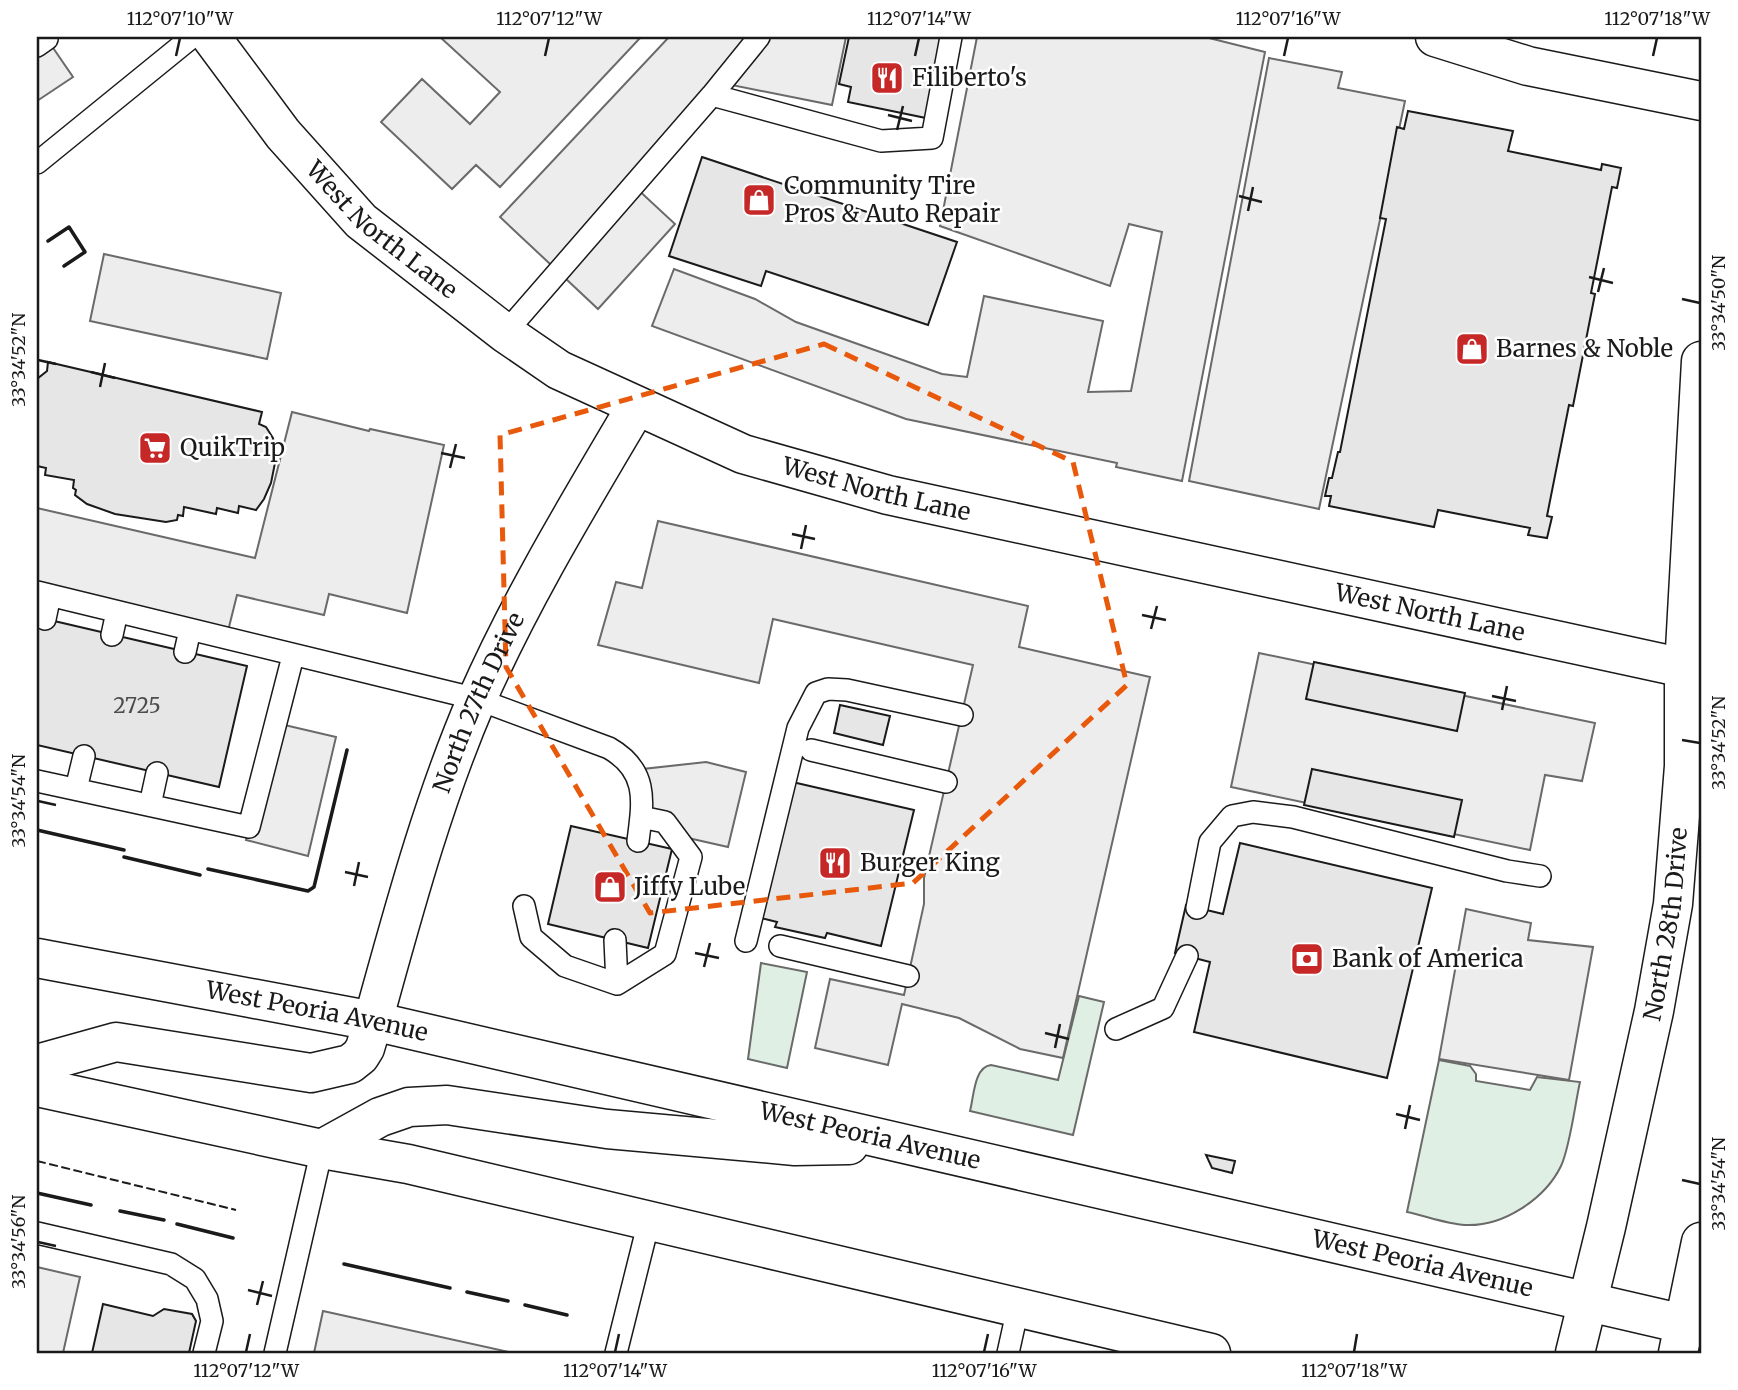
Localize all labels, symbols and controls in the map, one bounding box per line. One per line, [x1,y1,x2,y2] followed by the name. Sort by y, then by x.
[127,7,234,30] text: 112°07'10"W
[496,7,603,30] text: 112°07'12"W
[867,7,972,30] text: 112°07'14"W
[1236,7,1341,30] text: 112°07'16"W
[1604,7,1711,30] text: 112°07'18"W
[868,59,906,97] restaurant icon: Filiberto's
[912,62,1027,93] place label: Filiberto's
[299,153,464,305] street label: West North Lane
[784,170,1000,229] place label: Community Tire Pros & Auto Repair
[740,181,778,219] shop icon: Community Tire Pros & Auto Repair
[1707,255,1730,351] text: 33°34'50"N
[7,313,30,407] text: 33°34'52"N
[1453,330,1491,368] shop icon: Barnes & Noble
[1496,333,1673,364] place label: Barnes & Noble
[136,429,174,467] supermarket icon: QuikTrip
[180,432,285,463] place label: QuikTrip
[778,450,974,528] street label: West North Lane
[1331,576,1528,648] street label: West North Lane
[426,607,531,797] street label: North 27th Drive
[113,692,161,719] house number: 2725
[1707,696,1730,790] text: 33°34'52"N
[7,754,30,848] text: 33°34'54"N
[1636,826,1694,1024] street label: North 28th Drive
[816,844,854,882] restaurant icon: Burger King
[860,847,1000,878] place label: Burger King
[591,868,629,906] shop icon: Jiffy Lube
[633,871,745,902] place label: Jiffy Lube
[1288,940,1326,978] bank icon: Bank of America
[1332,943,1524,974] place label: Bank of America
[202,974,431,1048] street label: West Peoria Avenue
[756,1095,984,1176] street label: West Peoria Avenue
[1707,1137,1730,1231] text: 33°34'54"N
[7,1195,30,1289] text: 33°34'56"N
[1308,1222,1536,1304] street label: West Peoria Avenue
[193,1359,300,1382] text: 112°07'12"W
[563,1359,668,1382] text: 112°07'14"W
[932,1359,1037,1382] text: 112°07'16"W
[1301,1359,1408,1382] text: 112°07'18"W

